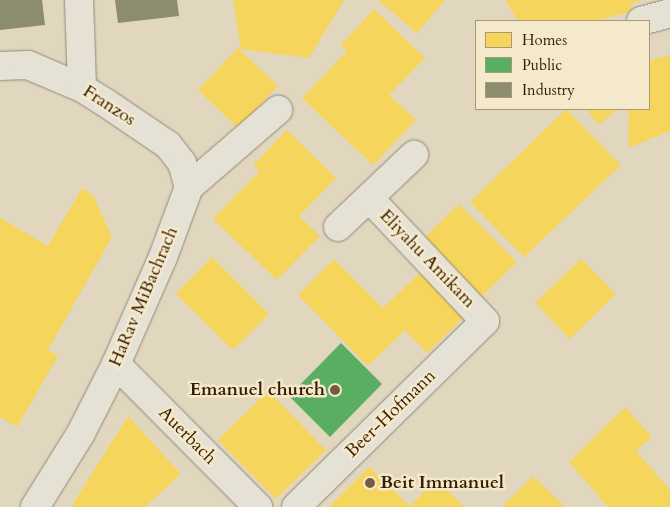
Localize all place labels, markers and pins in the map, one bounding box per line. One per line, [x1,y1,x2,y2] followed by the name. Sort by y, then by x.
[190,379,325,401] place label: Emanuel church
[329,384,341,396] marker: Emanuel church
[380,472,504,494] place label: Beit Immanuel
[364,477,376,489] marker: Beit Immanuel

